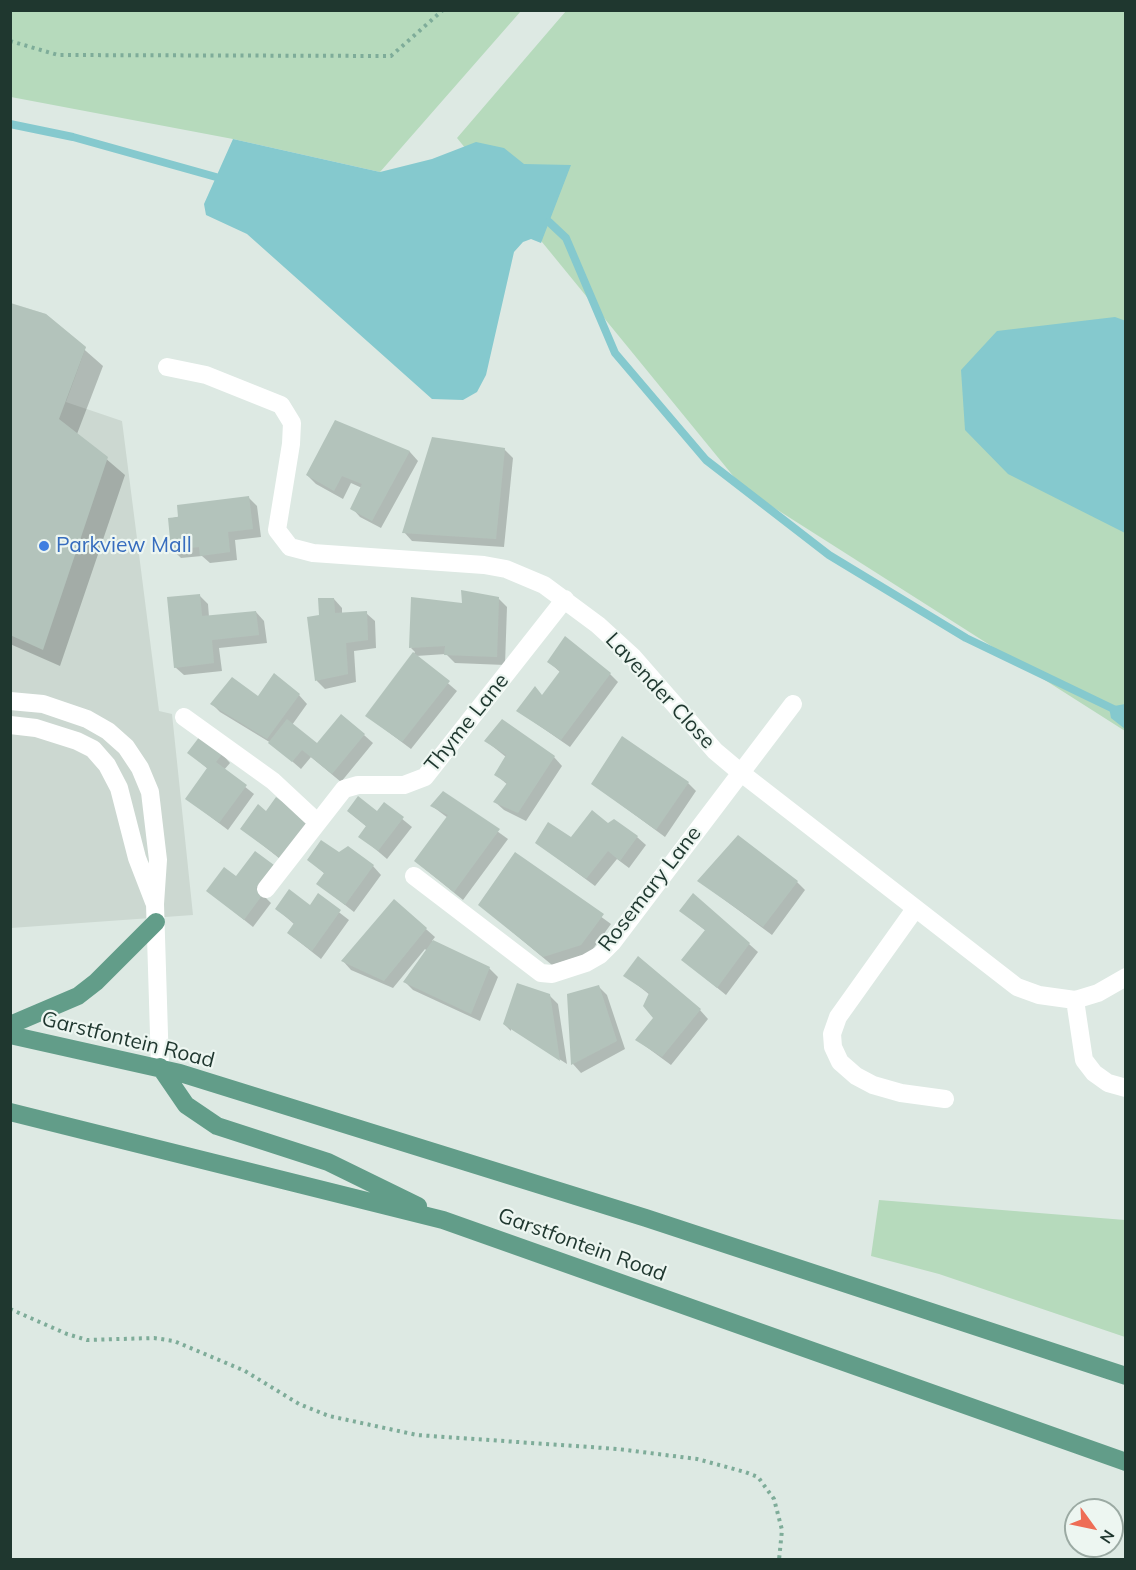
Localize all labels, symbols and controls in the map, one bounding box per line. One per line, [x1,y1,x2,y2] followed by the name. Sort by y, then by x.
[56,533,192,559] place label: Parkview Mall
[37,539,51,553] marker: Parkview Mall
[600,628,720,754] street label: Lavender Close
[420,669,514,777] street label: Thyme Lane
[593,821,707,957] street label: Rosemary Lane
[39,1006,217,1074] street label: Garstfontein Road
[494,1203,670,1287] street label: Garstfontein Road
[1064,1498,1124,1558] north arrow
[1096,1526,1119,1547] text: N

